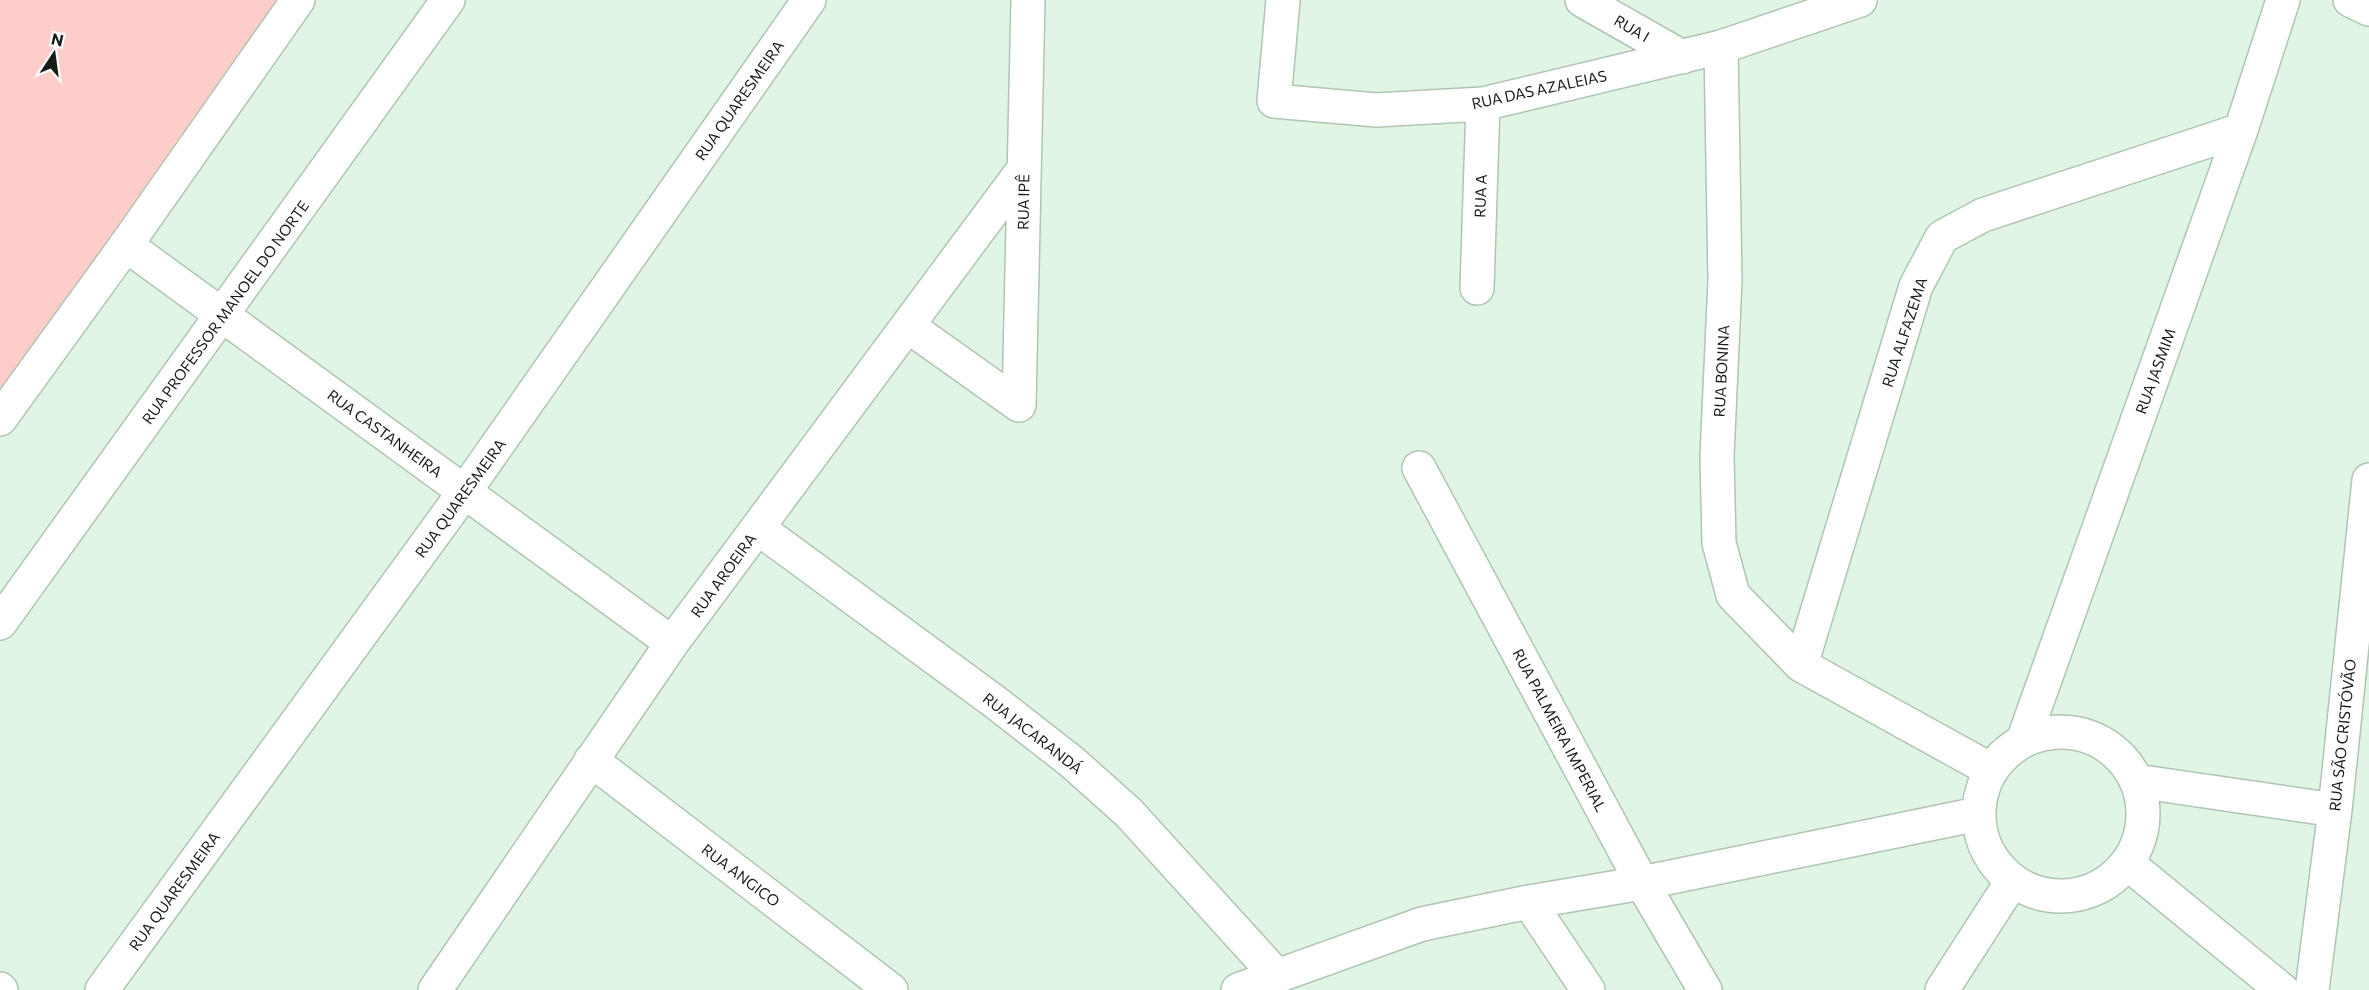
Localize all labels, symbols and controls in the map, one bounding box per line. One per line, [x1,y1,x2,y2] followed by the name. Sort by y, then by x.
[1611,11,1653,45] street label: RUA I
[24,24,84,84] north arrow
[50,28,65,50] text: N
[691,37,787,163] street label: RUA QUARESMEIRA
[1470,66,1608,112] street label: RUA DAS AZALEIAS
[1013,174,1032,230] street label: RUA IPÊ
[1470,174,1490,218] street label: RUA A
[138,197,312,427] street label: RUA PROFESSOR MANOEL DO NORTE
[1878,275,1930,389] street label: RUA ALFAZEMA
[1710,324,1732,418] street label: RUA BONINA
[2131,326,2179,416] street label: RUA JASMIM
[324,385,446,481] street label: RUA CASTANHEIRA
[411,435,509,561] street label: RUA QUARESMEIRA
[687,529,759,621] street label: RUA AROEIRA
[1509,646,1611,815] street label: RUA PALMEIRA IMPERIAL
[2324,658,2359,812] street label: RUA SÃO CRISTÓVÃO
[980,688,1087,777] street label: RUA JACARANDÁ
[125,828,223,954] street label: RUA QUARESMEIRA
[699,840,783,910] street label: RUA ANGICO

